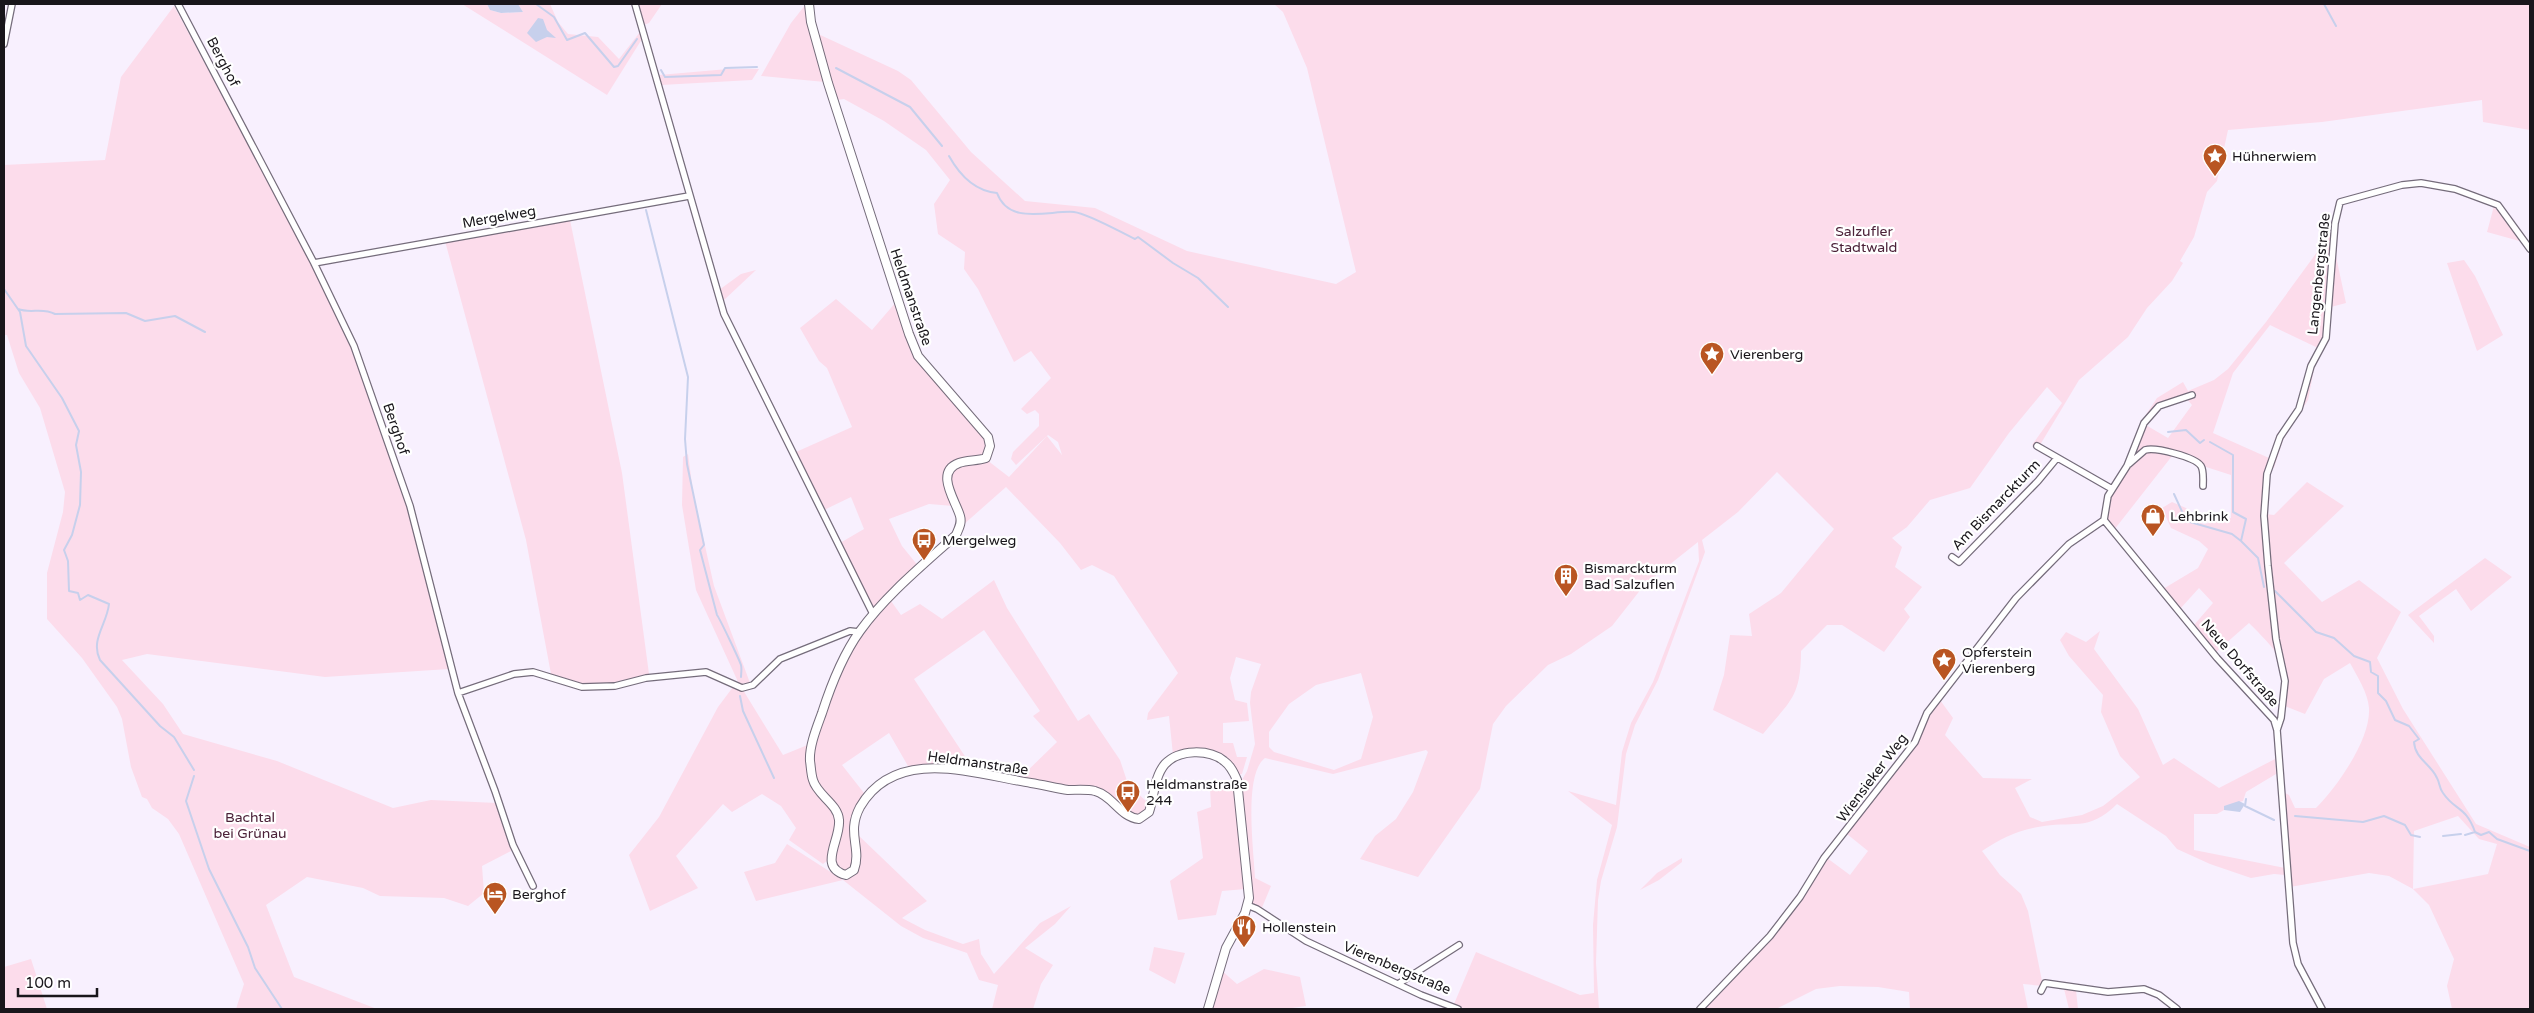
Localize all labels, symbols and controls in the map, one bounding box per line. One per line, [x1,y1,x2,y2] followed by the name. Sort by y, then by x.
[203,34,243,90] street label: Berghof
[2202,143,2228,177] place icon: Hühnerwiem
[2232,148,2317,165] place label: Hühnerwiem
[461,202,537,232] street label: Mergelweg
[2304,212,2334,336] street label: Langenbergstraße
[1831,223,1897,256] park label: Salzufler Stadtwald
[886,246,936,348] street label: Heldmanstraße
[1699,341,1725,375] place icon: Vierenberg
[1730,346,1803,363] place label: Vierenberg
[379,401,413,458] street label: Berghof
[1948,456,2044,554] street label: Am Bismarckturm
[2140,503,2166,537] shop icon: Lehbrink
[2170,508,2229,525] place label: Lehbrink
[911,527,937,561] bus stop icon: Mergelweg
[942,532,1016,549] place label: Mergelweg
[1584,560,1677,593] place label: Bismarckturm Bad Salzuflen
[1553,563,1579,597] building icon: Bismarckturm Bad Salzuflen
[2197,616,2283,710] street label: Neue Dorfstraße
[1962,644,2035,677] place label: Opferstein Vierenberg
[1931,647,1957,681] place icon: Opferstein Vierenberg
[1833,730,1911,826] street label: Wiensieker Weg
[927,748,1030,778] street label: Heldmanstraße
[1146,776,1248,809] place label: Heldmanstraße 244
[1115,779,1141,813] bus stop icon: Heldmanstraße 244
[213,809,287,842] park label: Bachtal bei Grünau
[482,881,508,915] hotel icon: Berghof
[512,886,567,903] place label: Berghof
[1231,914,1257,948] restaurant icon: Hollenstein
[1262,919,1336,936] place label: Hollenstein
[1341,938,1453,998] street label: Vierenbergstraße
[18,966,96,998] scale bar
[25,974,71,992] text: 100 m

